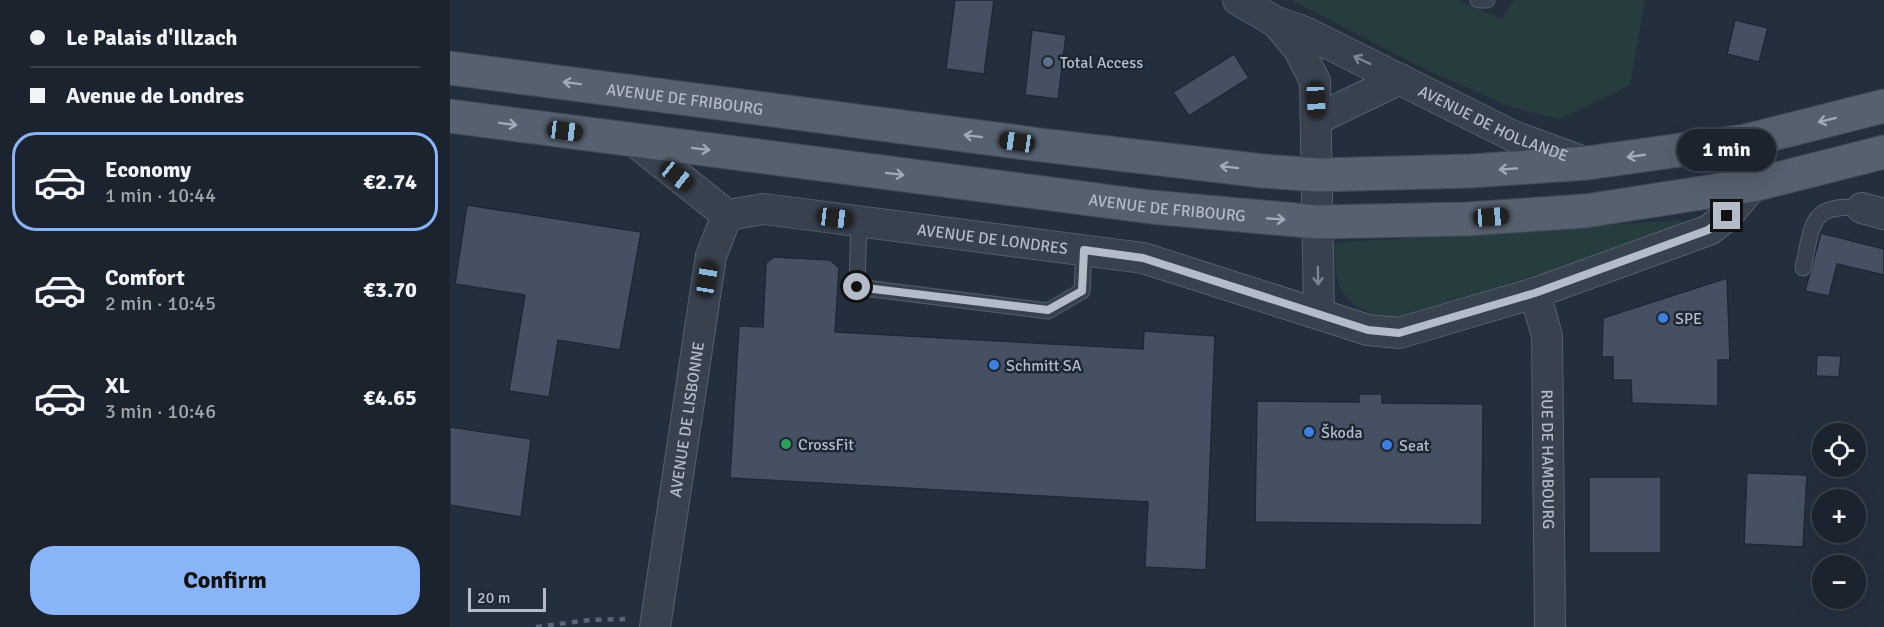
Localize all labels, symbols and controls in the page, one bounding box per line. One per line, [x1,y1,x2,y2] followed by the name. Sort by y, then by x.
[66,24,238,51] text: Le Palais d'Illzach
[1060,53,1143,73] place label: Total Access
[1353,54,1371,66] one-way arrow
[1041,55,1055,69] marker: Total Access
[562,78,582,89] one-way arrow
[605,80,764,120] street label: AVENUE DE FRIBOURG
[1415,81,1571,166] street label: AVENUE DE HOLLANDE
[66,82,244,109] text: Avenue de Londres
[1306,82,1326,118] car
[1818,115,1837,127] one-way arrow
[498,118,517,129] one-way arrow
[546,120,584,142] car
[1678,129,1776,171] callout: 1 min
[964,130,984,141] one-way arrow
[998,131,1036,153] car
[1702,137,1751,162] text: 1 min
[691,144,711,155] one-way arrow
[1626,151,1646,162] one-way arrow
[33,155,87,209] icon: car
[105,156,191,183] text: Economy
[657,158,697,194] car
[1220,162,1240,173] one-way arrow
[1498,163,1518,174] one-way arrow
[363,168,417,195] text: €2.74
[884,169,904,180] one-way arrow
[105,183,216,208] text: 1 min · 10:44
[1087,190,1246,226] street label: AVENUE DE FRIBOURG
[1713,202,1740,229] route end
[816,207,854,229] car
[1472,207,1510,227] car
[1266,213,1286,224] one-way arrow
[916,220,1069,259] street label: AVENUE DE LONDRES
[695,260,719,298] car
[33,263,87,317] icon: car
[105,264,185,291] text: Comfort
[1312,265,1324,285] one-way arrow
[843,273,870,300] route start
[363,276,417,303] text: €3.70
[105,291,216,316] text: 2 min · 10:45
[1675,309,1702,329] place label: SPE
[1656,311,1670,325] marker: SPE
[666,340,709,499] street label: AVENUE DE LISBONNE
[1006,356,1082,376] place label: Schmitt SA
[987,358,1001,372] marker: Schmitt SA
[33,371,87,425] icon: car
[105,372,130,399] text: XL
[363,384,417,411] text: €4.65
[1537,389,1558,529] street label: RUE DE HAMBOURG
[105,399,216,424] text: 3 min · 10:46
[1321,423,1363,443] place label: Škoda
[1812,423,1866,609] map controls
[1812,423,1866,477] button: locate
[1302,425,1316,439] marker: Škoda
[798,435,854,455] place label: CrossFit
[1399,436,1430,456] place label: Seat
[779,437,793,451] marker: CrossFit
[1380,438,1394,452] marker: Seat
[1812,489,1866,543] button: +
[30,546,420,615] button: Confirm
[1812,555,1866,609] button: −
[468,585,546,612] scale bar
[477,588,511,608] text: 20 m

